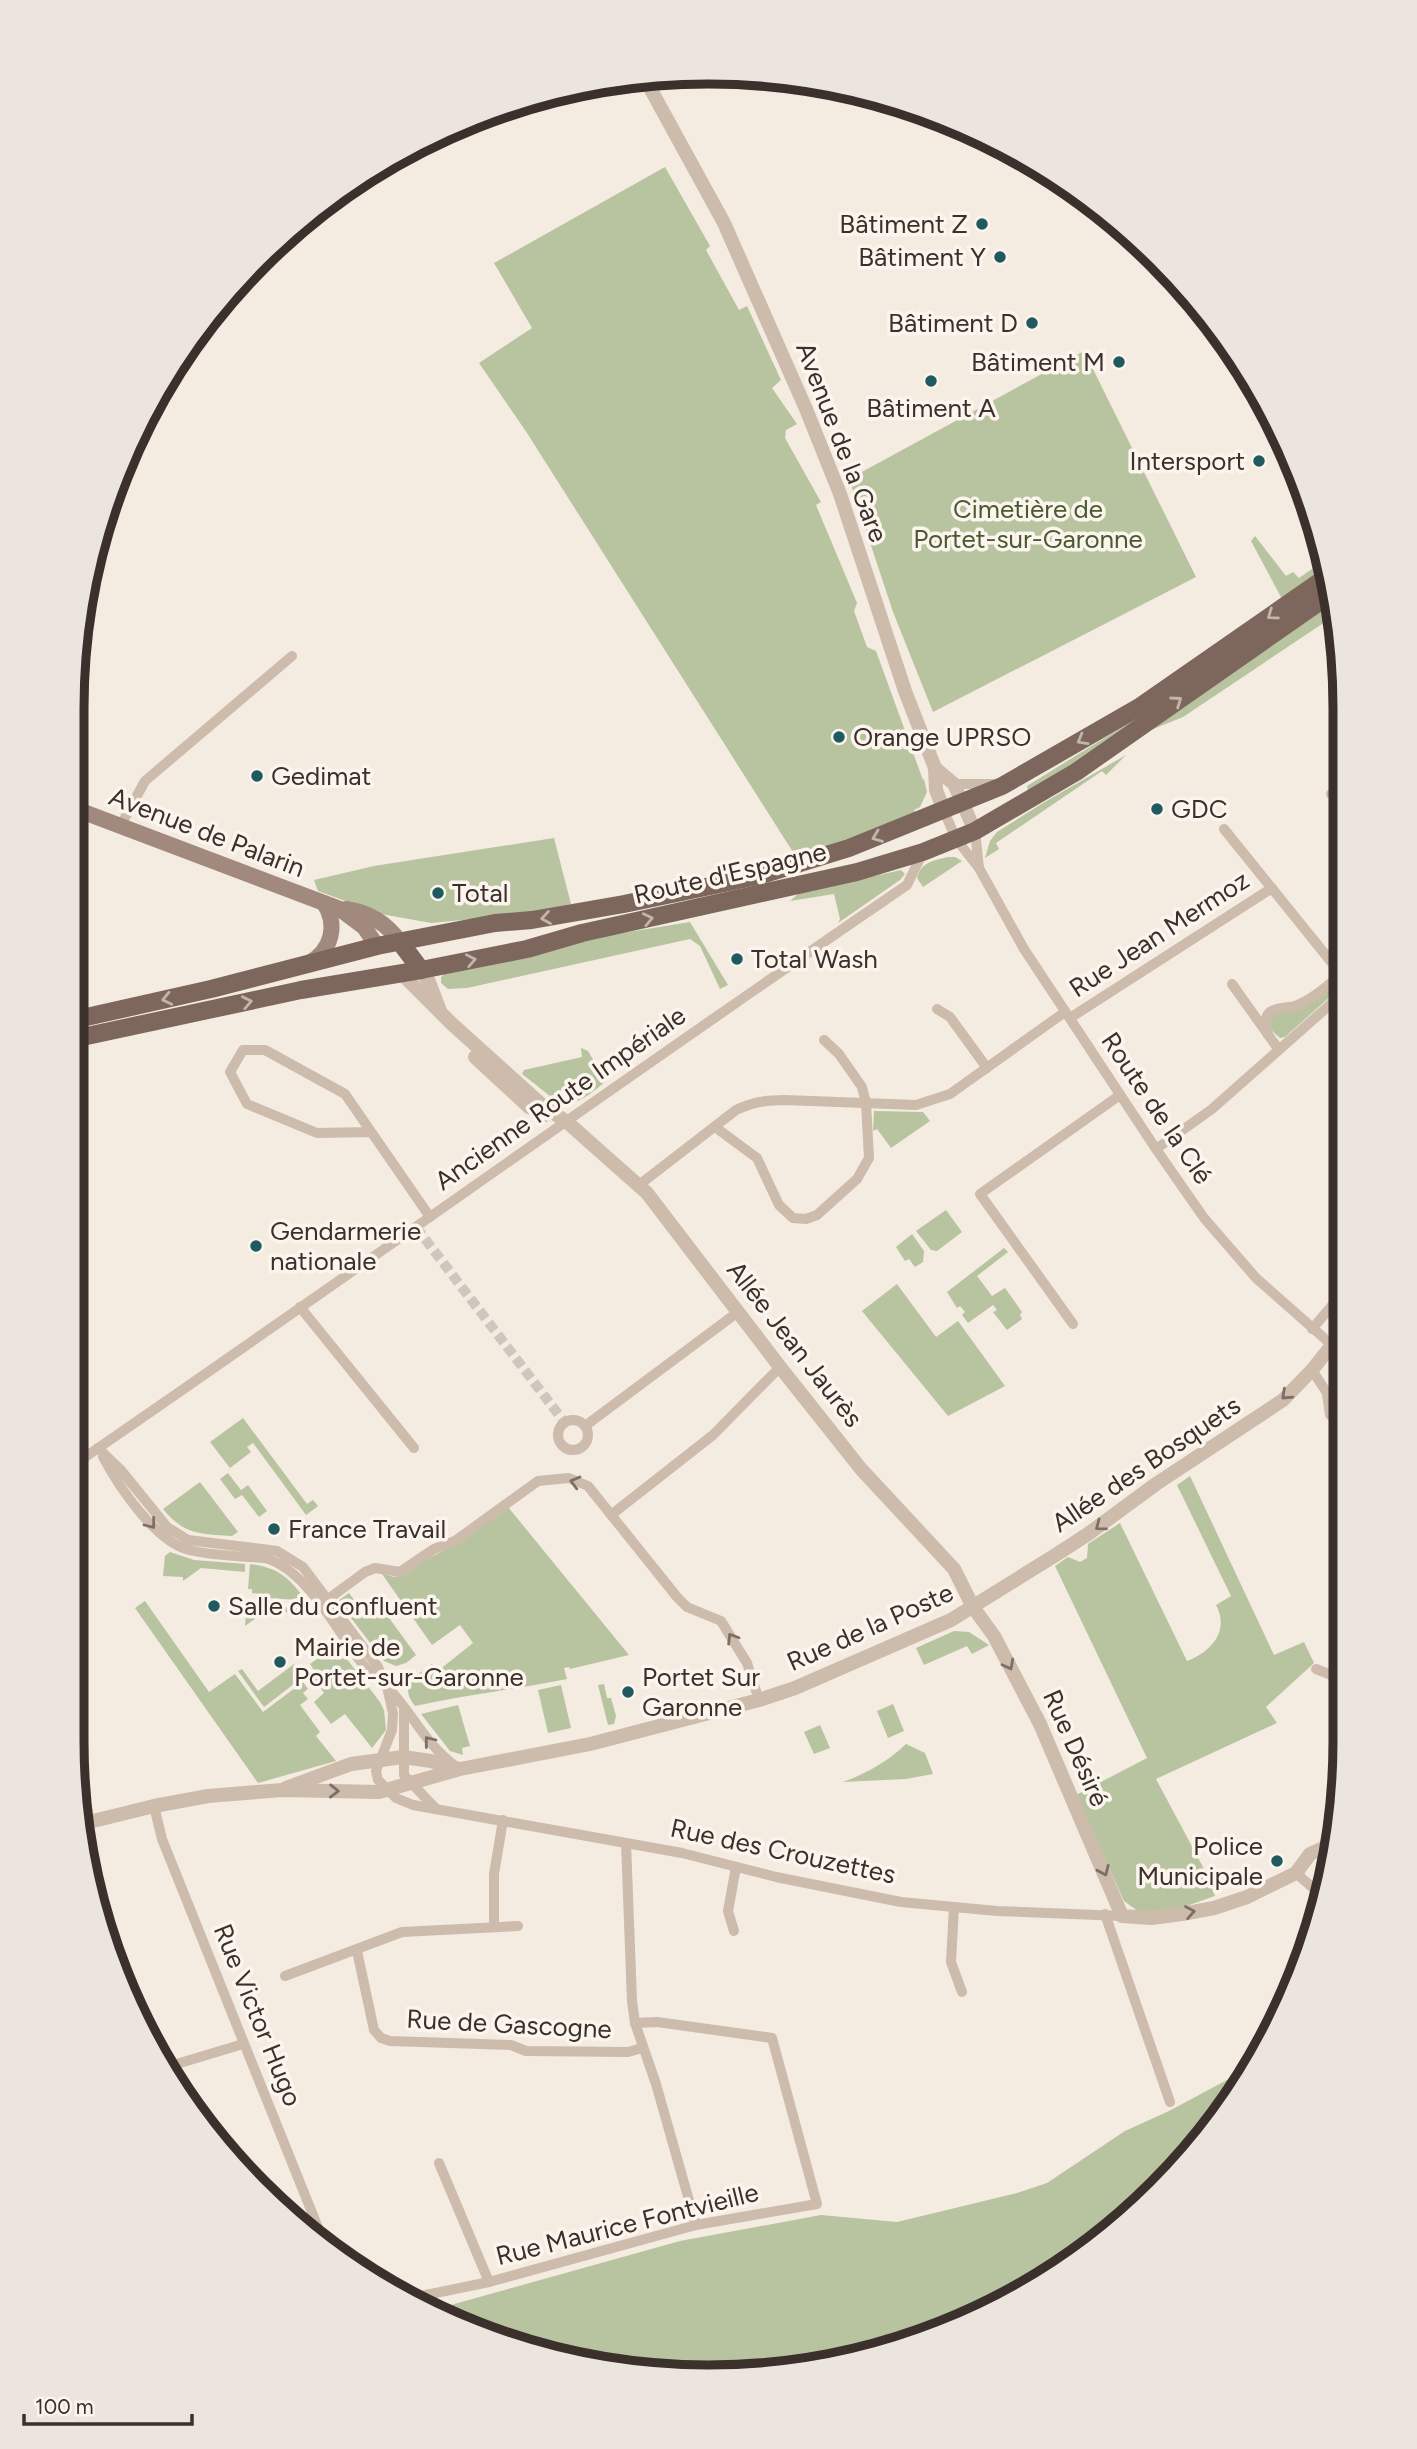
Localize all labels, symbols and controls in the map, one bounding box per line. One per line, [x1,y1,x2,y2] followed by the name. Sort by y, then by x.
[839,208,968,240] place label: Bâtiment Z
[974,216,990,232] marker: Bâtiment Z
[858,241,986,273] place label: Bâtiment Y
[992,249,1008,265] marker: Bâtiment Y
[888,307,1018,339] place label: Bâtiment D
[1024,315,1040,331] marker: Bâtiment D
[789,337,895,547] street label: Avenue de la Gare
[971,346,1105,378] place label: Bâtiment M
[1111,354,1127,370] marker: Bâtiment M
[923,373,939,389] marker: Bâtiment A
[866,392,996,424] place label: Bâtiment A
[1130,445,1245,477] place label: Intersport
[1251,453,1267,469] marker: Intersport
[913,493,1143,555] park label: Cimetière de Portet-sur-Garonne
[1267,607,1280,619] one-way arrow
[1169,697,1182,709] one-way arrow
[853,721,1031,753] place label: Orange UPRSO
[831,729,847,745] marker: Orange UPRSO
[1077,732,1090,745] one-way arrow
[271,760,372,792] place label: Gedimat
[249,768,265,784] marker: Gedimat
[105,780,309,884] street label: Avenue de Palarin
[1171,793,1227,825] place label: GDC
[1149,801,1165,817] marker: GDC
[872,828,884,842] one-way arrow
[631,835,829,911] street label: Route d'Espagne
[1063,864,1255,1004] street label: Rue Jean Mermoz
[452,877,509,909] place label: Total
[430,885,446,901] marker: Total
[541,910,552,925] one-way arrow
[642,913,654,927] one-way arrow
[751,943,878,975] place label: Total Wash
[729,951,745,967] marker: Total Wash
[465,953,477,968] one-way arrow
[161,991,173,1005] one-way arrow
[241,995,253,1010] one-way arrow
[428,999,692,1197] street label: Ancienne Route Impériale
[1094,1026,1220,1190] street label: Route de la Clé
[270,1215,421,1277] place label: Gendarmerie nationale
[248,1238,264,1254] marker: Gendarmerie nationale
[720,1255,870,1433] street label: Allée Jean Jaurès
[1281,1387,1294,1399] one-way arrow
[1046,1389,1246,1539] street label: Allée des Bosquets
[569,1476,581,1490] one-way arrow
[288,1513,446,1545] place label: France Travail
[142,1517,155,1529] one-way arrow
[1095,1517,1108,1530] one-way arrow
[266,1521,282,1537] marker: France Travail
[782,1576,958,1678] street label: Rue de la Poste
[228,1590,438,1622] place label: Salle du confluent
[206,1598,222,1614] marker: Salle du confluent
[294,1631,524,1693] place label: Mairie de Portet-sur-Garonne
[727,1633,740,1646] one-way arrow
[272,1654,288,1670] marker: Mairie de Portet-sur-Garonne
[1001,1658,1015,1670] one-way arrow
[642,1661,760,1723] place label: Portet Sur Garonne
[620,1684,636,1700] marker: Portet Sur Garonne
[1036,1685,1116,1811] street label: Rue Désiré
[424,1736,437,1749] one-way arrow
[330,1783,340,1799] one-way arrow
[667,1812,899,1890] street label: Rue des Crouzettes
[1137,1830,1263,1892] place label: Police Municipale
[1269,1853,1285,1869] marker: Police Municipale
[1096,1865,1110,1877] one-way arrow
[1184,1905,1196,1920] one-way arrow
[207,1919,309,2111] street label: Rue Victor Hugo
[406,2003,612,2045] street label: Rue de Gascogne
[492,2176,762,2272] street label: Rue Maurice Fontvieille
[24,2382,192,2426] scale bar
[35,2394,94,2419] text: 100 m

